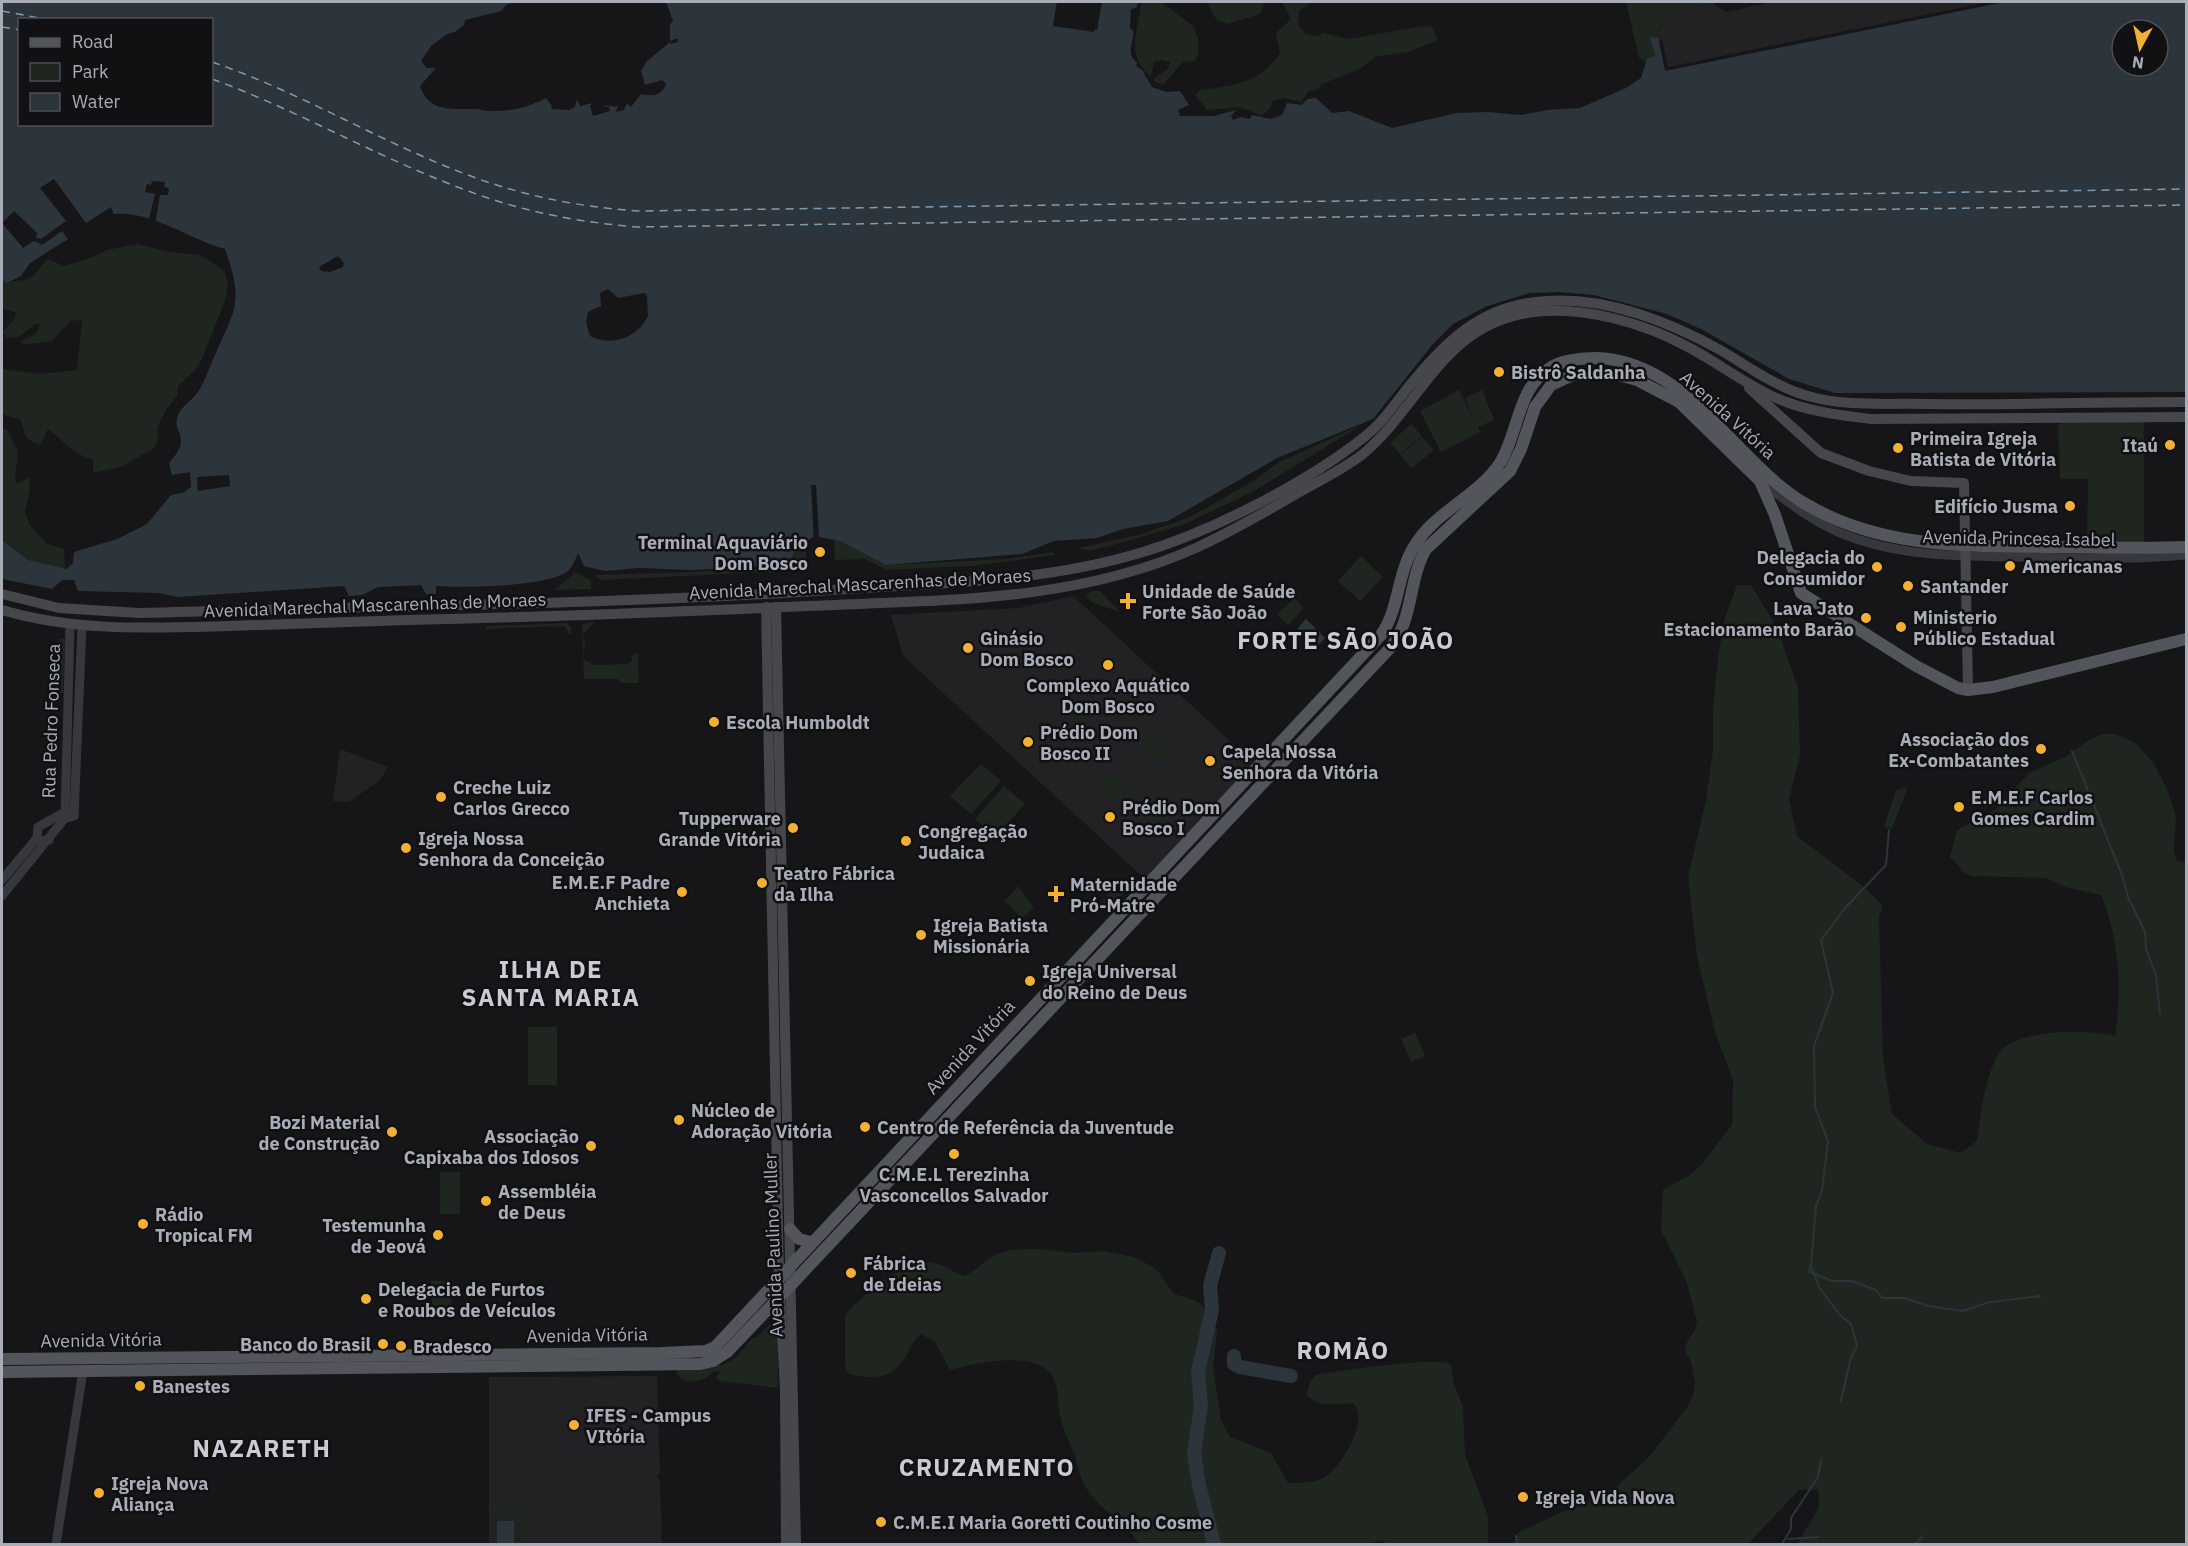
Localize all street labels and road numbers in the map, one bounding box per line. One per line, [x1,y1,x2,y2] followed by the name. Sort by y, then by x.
[1675,366,1781,464] street label: Avenida Vitória
[1922,525,2116,551] street label: Avenida Princesa Isabel
[688,564,1032,604] street label: Avenida Marechal Mascarenhas de Moraes
[203,588,547,622] street label: Avenida Marechal Mascarenhas de Moraes
[37,643,65,799] street label: Rua Pedro Fonseca
[920,995,1020,1099] street label: Avenida Vitória
[758,1152,788,1338] street label: Avenida Paulino Muller
[526,1322,648,1348] street label: Avenida Vitória
[40,1327,162,1353] street label: Avenida Vitória

